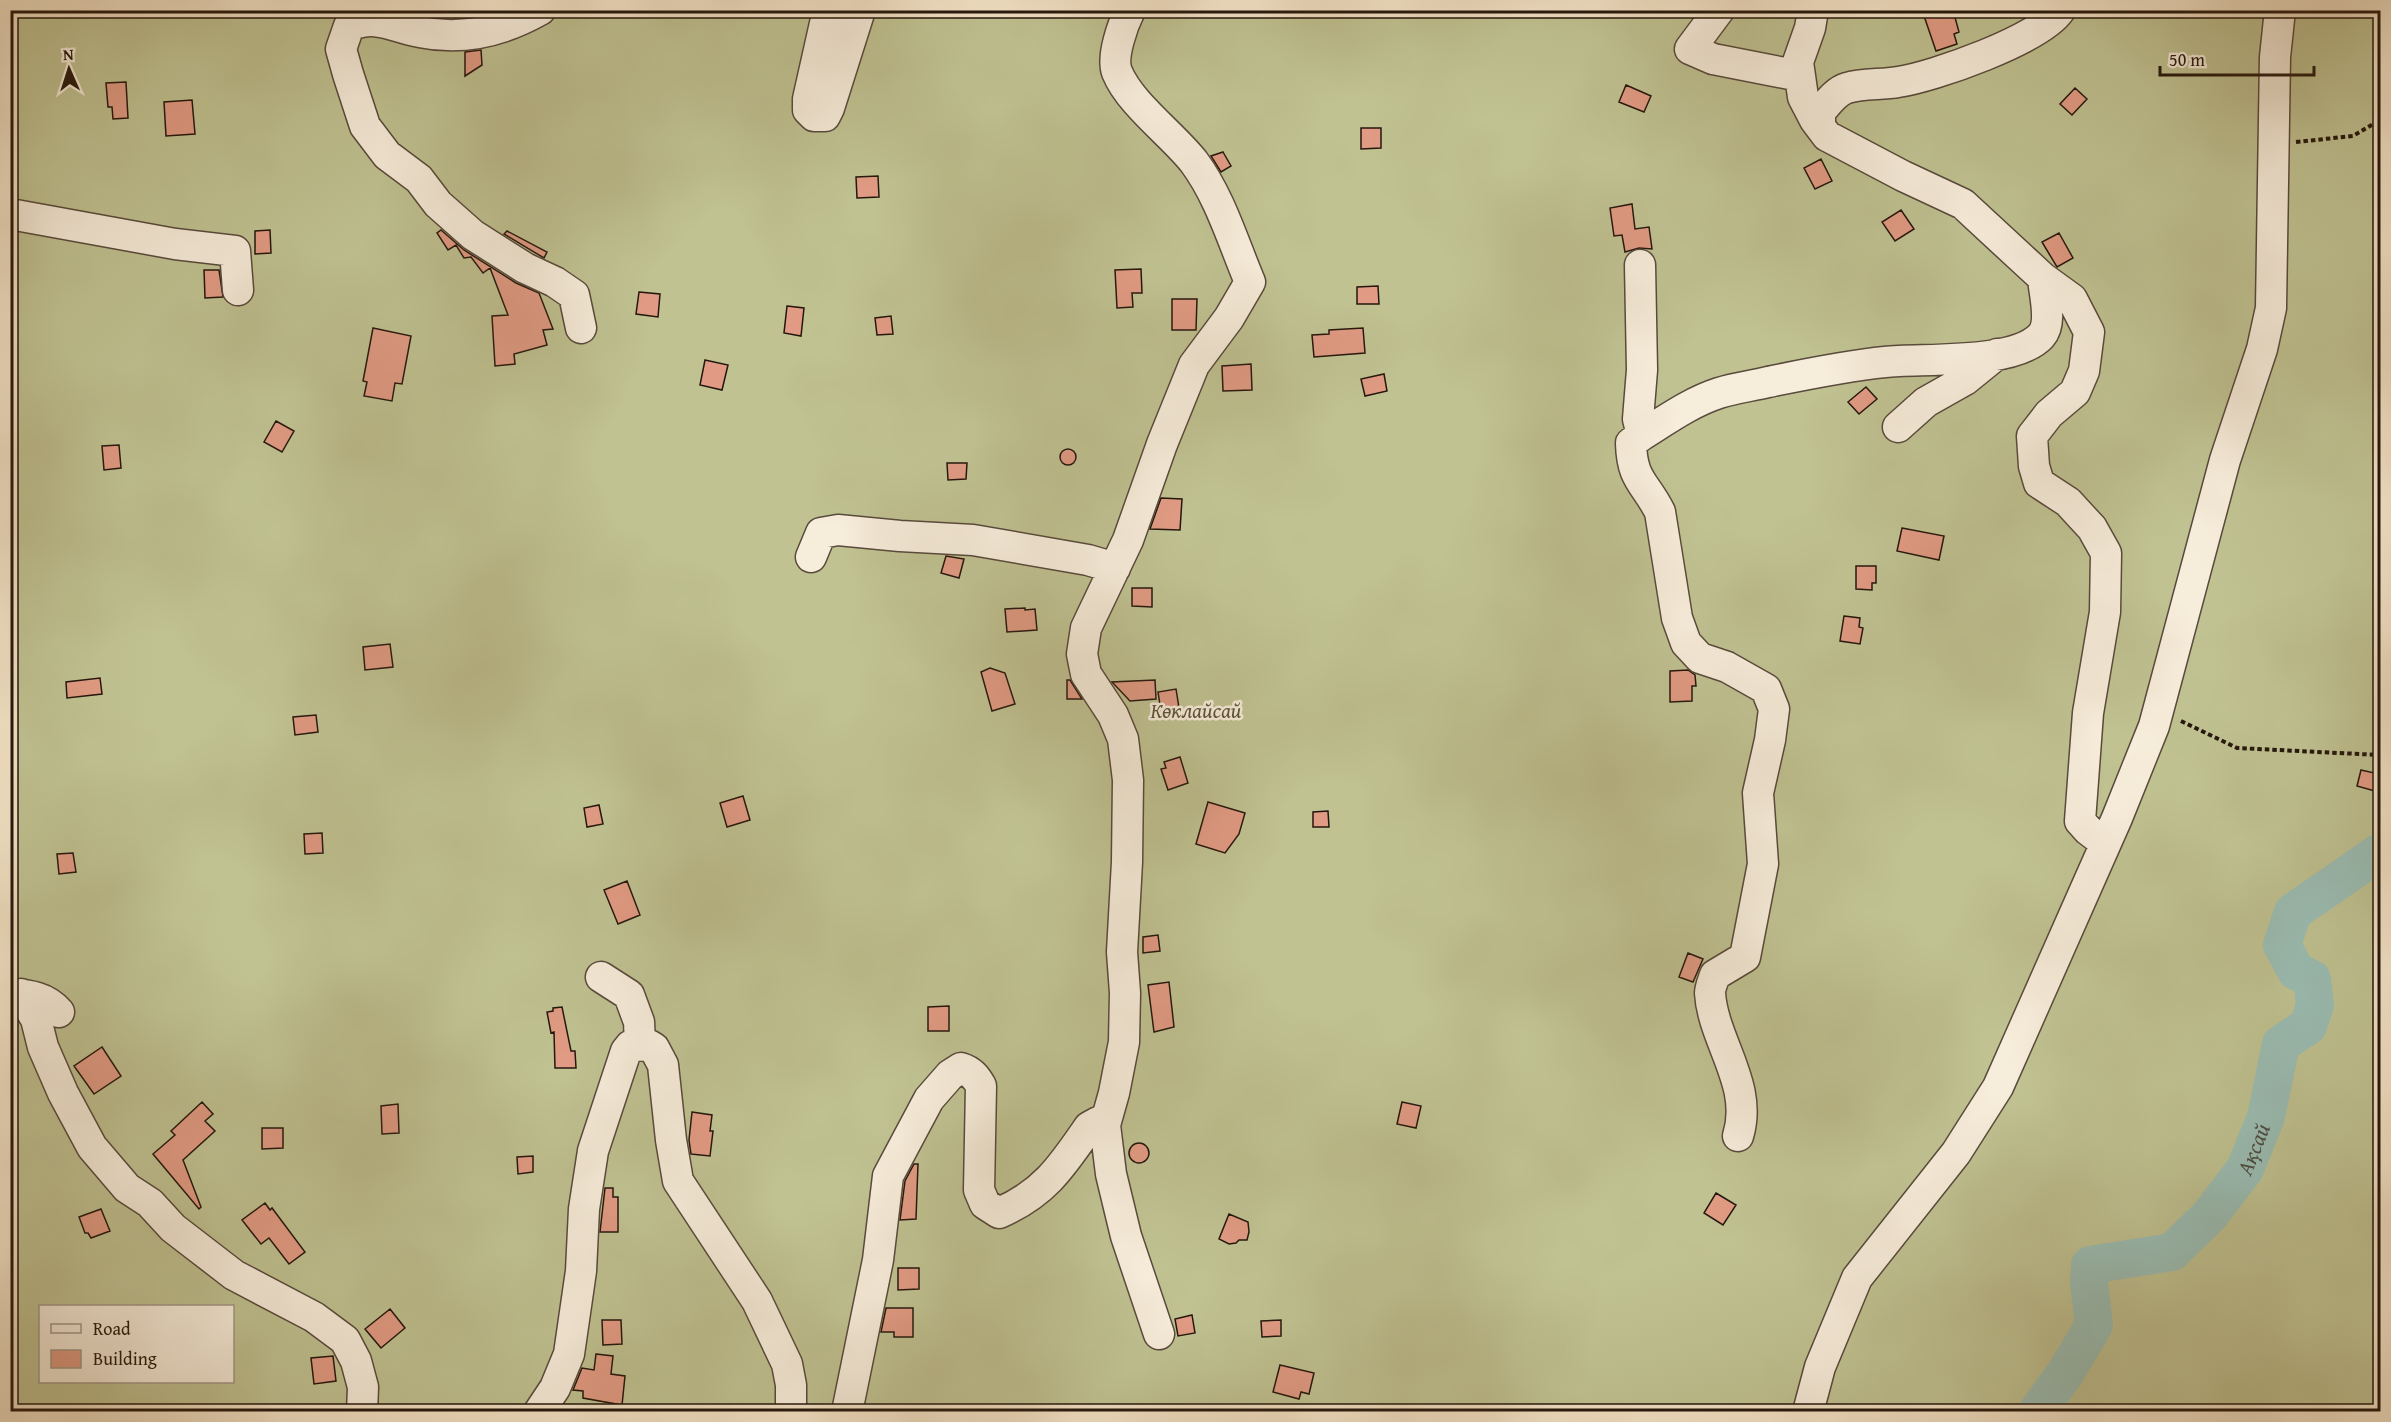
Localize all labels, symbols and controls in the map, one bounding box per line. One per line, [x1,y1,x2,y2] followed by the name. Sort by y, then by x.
[39,39,99,99] north arrow
[2160,39,2314,77] scale bar
[62,42,74,66] text: N
[2169,46,2205,73] text: 50 m
[1150,695,1242,726] park label: Көклайсай
[2228,1118,2278,1181] water label: Ақсай
[39,1305,234,1383] legend
[93,1315,131,1342] text: Road
[93,1345,157,1372] text: Building

